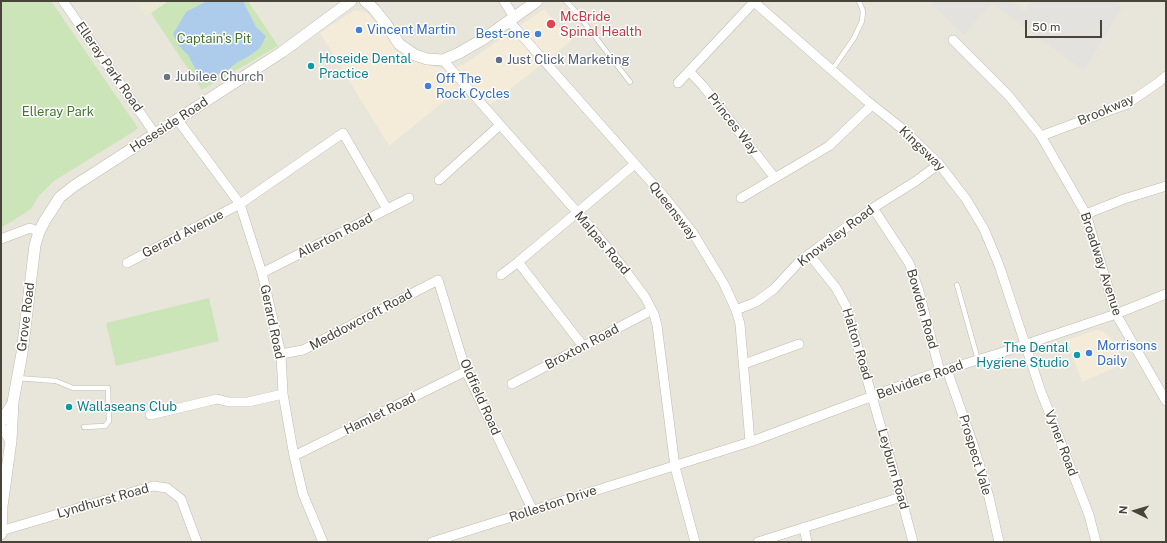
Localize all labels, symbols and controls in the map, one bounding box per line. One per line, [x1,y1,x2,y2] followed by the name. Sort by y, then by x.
[560,9,642,40] place label: McBride Spinal Health
[1027,12,1104,38] scale bar
[545,18,557,30] marker: McBride Spinal Health
[72,19,146,115] street label: Elleray Park Road
[1032,20,1060,34] text: 50 m
[367,22,456,38] place label: Vincent Martin
[354,25,364,35] marker: Vincent Martin
[476,26,530,42] place label: Best-one
[533,29,543,39] marker: Best-one
[177,31,251,47] park label: Captain's Pit
[319,51,411,82] place label: Hoseide Dental Practice
[507,52,629,68] place label: Just Click Marketing
[494,55,504,65] marker: Just Click Marketing
[306,61,316,71] marker: Hoseide Dental Practice
[175,69,264,85] place label: Jubilee Church
[436,71,510,102] place label: Off The Rock Cycles
[162,72,172,82] marker: Jubilee Church
[423,81,433,91] marker: Off The Rock Cycles
[704,90,762,158] street label: Princes Way
[1075,91,1137,129] street label: Brookway
[127,94,211,156] street label: Hoseside Road
[22,104,94,120] park label: Elleray Park
[896,123,948,175] street label: Kingsway
[645,179,701,243] street label: Queensway
[795,202,877,270] street label: Knowsley Road
[140,207,226,261] street label: Gerard Avenue
[571,208,633,278] street label: Malpas Road
[295,210,375,262] street label: Allerton Road
[1077,210,1125,318] street label: Broadway Avenue
[903,267,941,351] street label: Bowden Road
[14,282,38,352] street label: Grove Road
[257,283,287,361] street label: Gerard Road
[307,286,415,354] street label: Meddowcroft Road
[839,306,875,382] street label: Halton Road
[542,321,622,373] street label: Broxton Road
[1097,338,1157,369] place label: Morrisons Daily
[976,340,1069,371] place label: The Dental Hygiene Studio
[1084,348,1094,358] marker: Morrisons Daily
[1072,350,1082,360] marker: The Dental Hygiene Studio
[456,356,504,438] street label: Oldfield Road
[875,357,965,403] street label: Belvidere Road
[342,390,418,438] street label: Hamlet Road
[77,399,177,415] place label: Wallaseans Club
[64,402,74,412] marker: Wallaseans Club
[1041,408,1081,478] street label: Vyner Road
[955,413,995,497] street label: Prospect Vale
[874,427,912,511] street label: Leyburn Road
[55,480,151,522] street label: Lyndhurst Road
[507,483,599,525] street label: Rolleston Drive
[1115,491,1155,531] north arrow
[1117,505,1129,515] text: N

